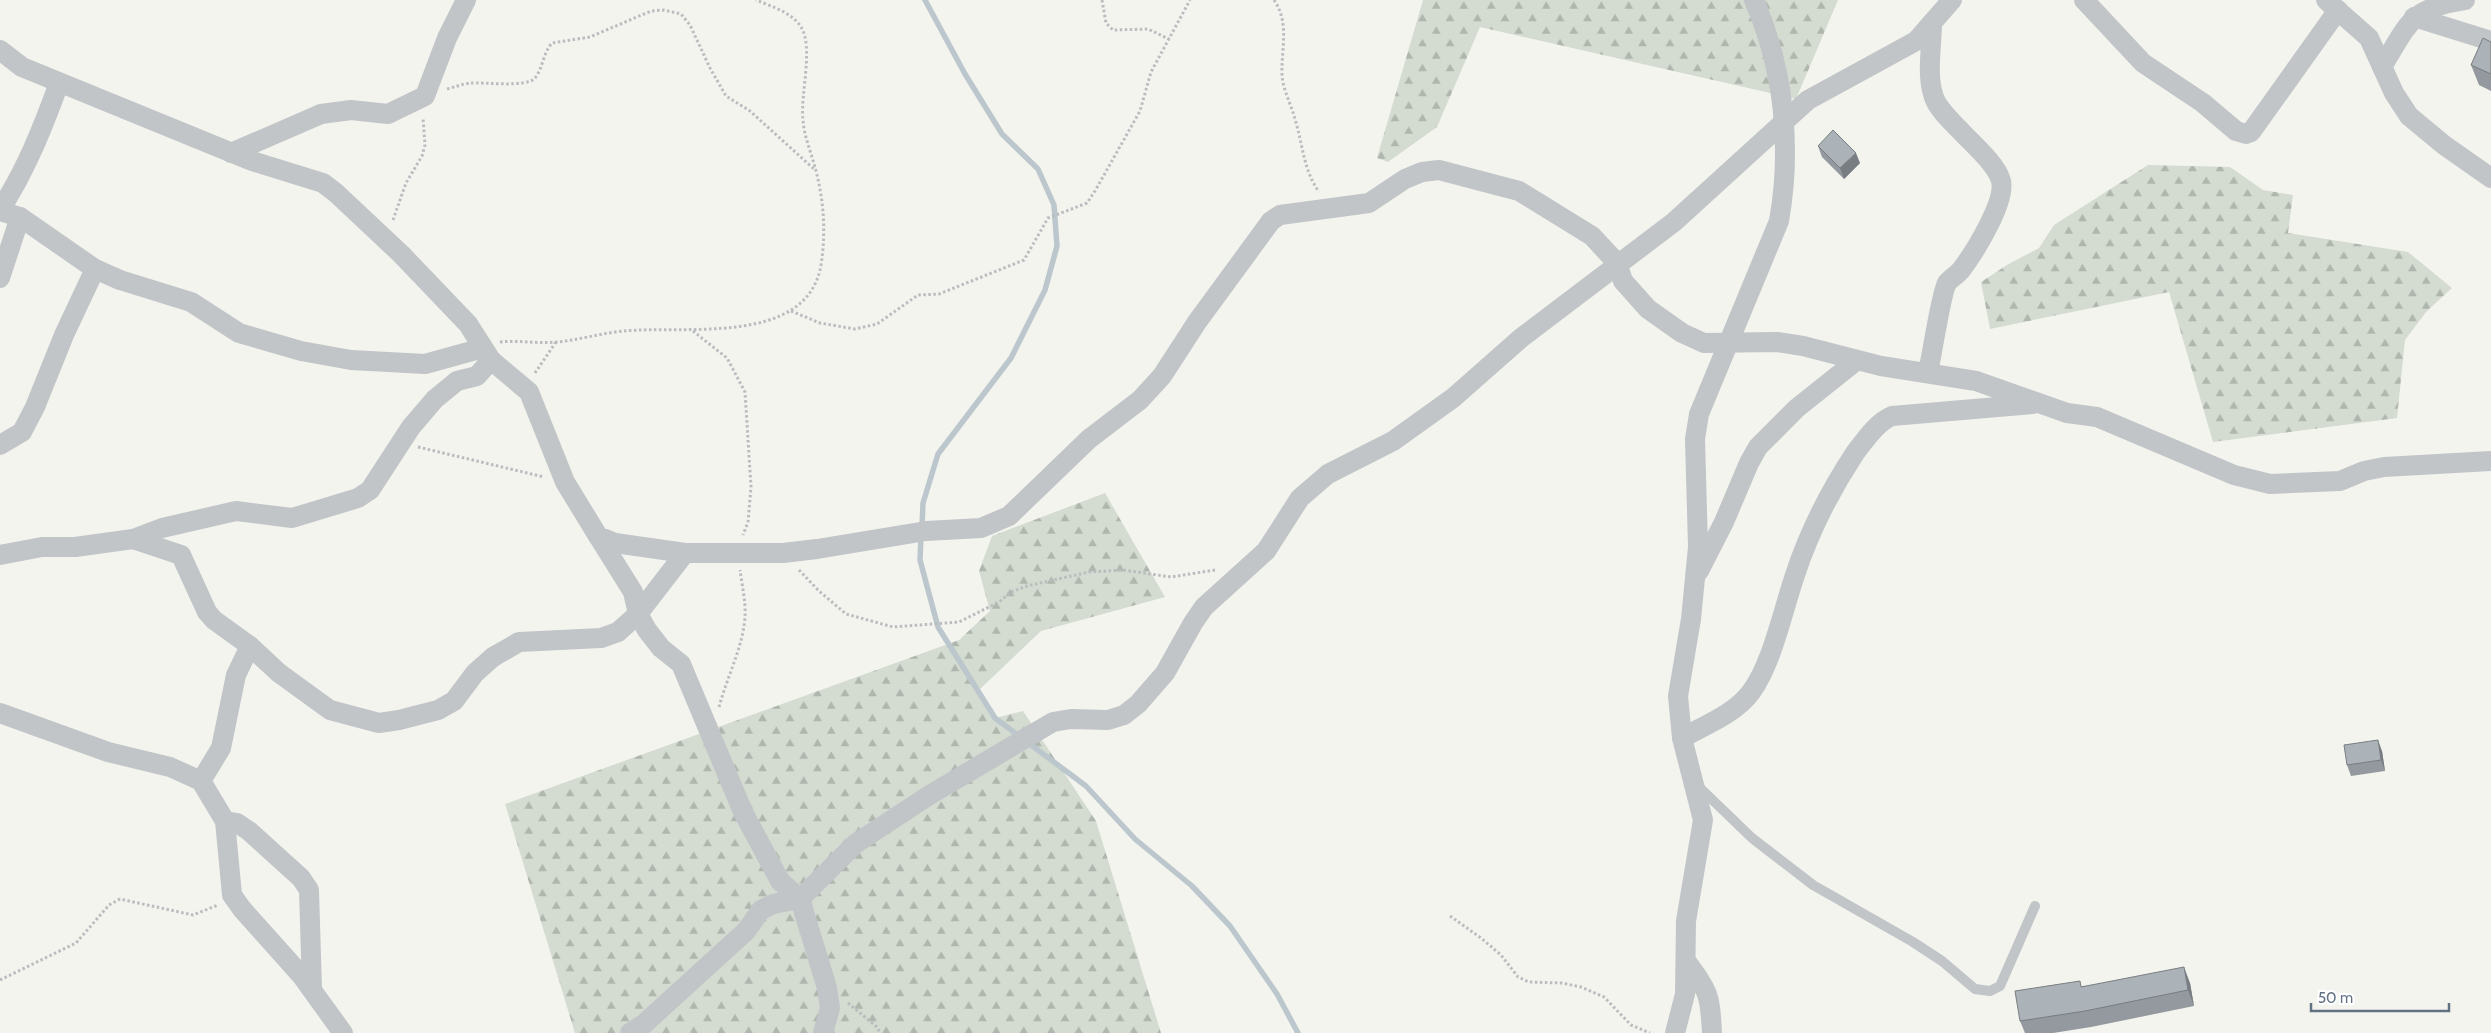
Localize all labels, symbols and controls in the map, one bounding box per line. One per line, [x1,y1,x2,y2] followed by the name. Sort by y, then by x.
[2311,980,2448,1012] scale bar
[2318,989,2353,1007] text: 50 m

